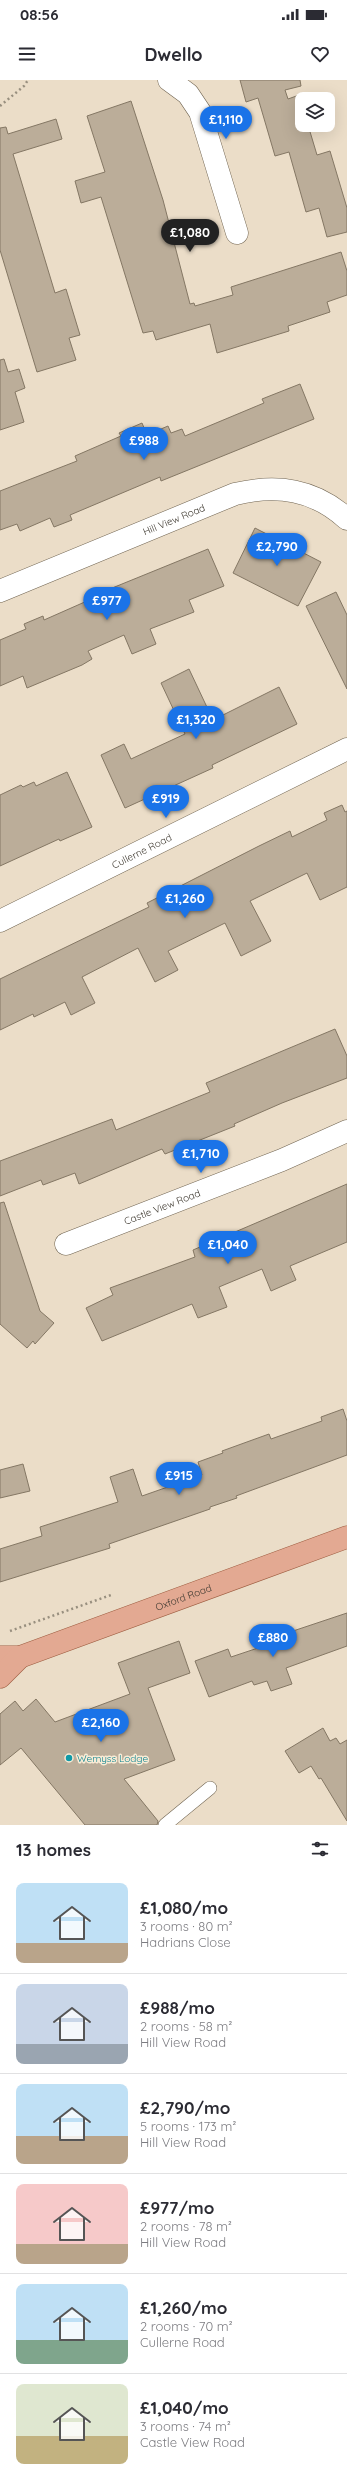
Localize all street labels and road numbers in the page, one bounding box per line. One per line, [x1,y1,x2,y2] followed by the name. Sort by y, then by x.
[141,501,207,538] street label: Hill View Road
[109,831,174,871] street label: Cullerne Road
[122,1186,202,1227] street label: Castle View Road
[153,1581,213,1613] street label: Oxford Road

